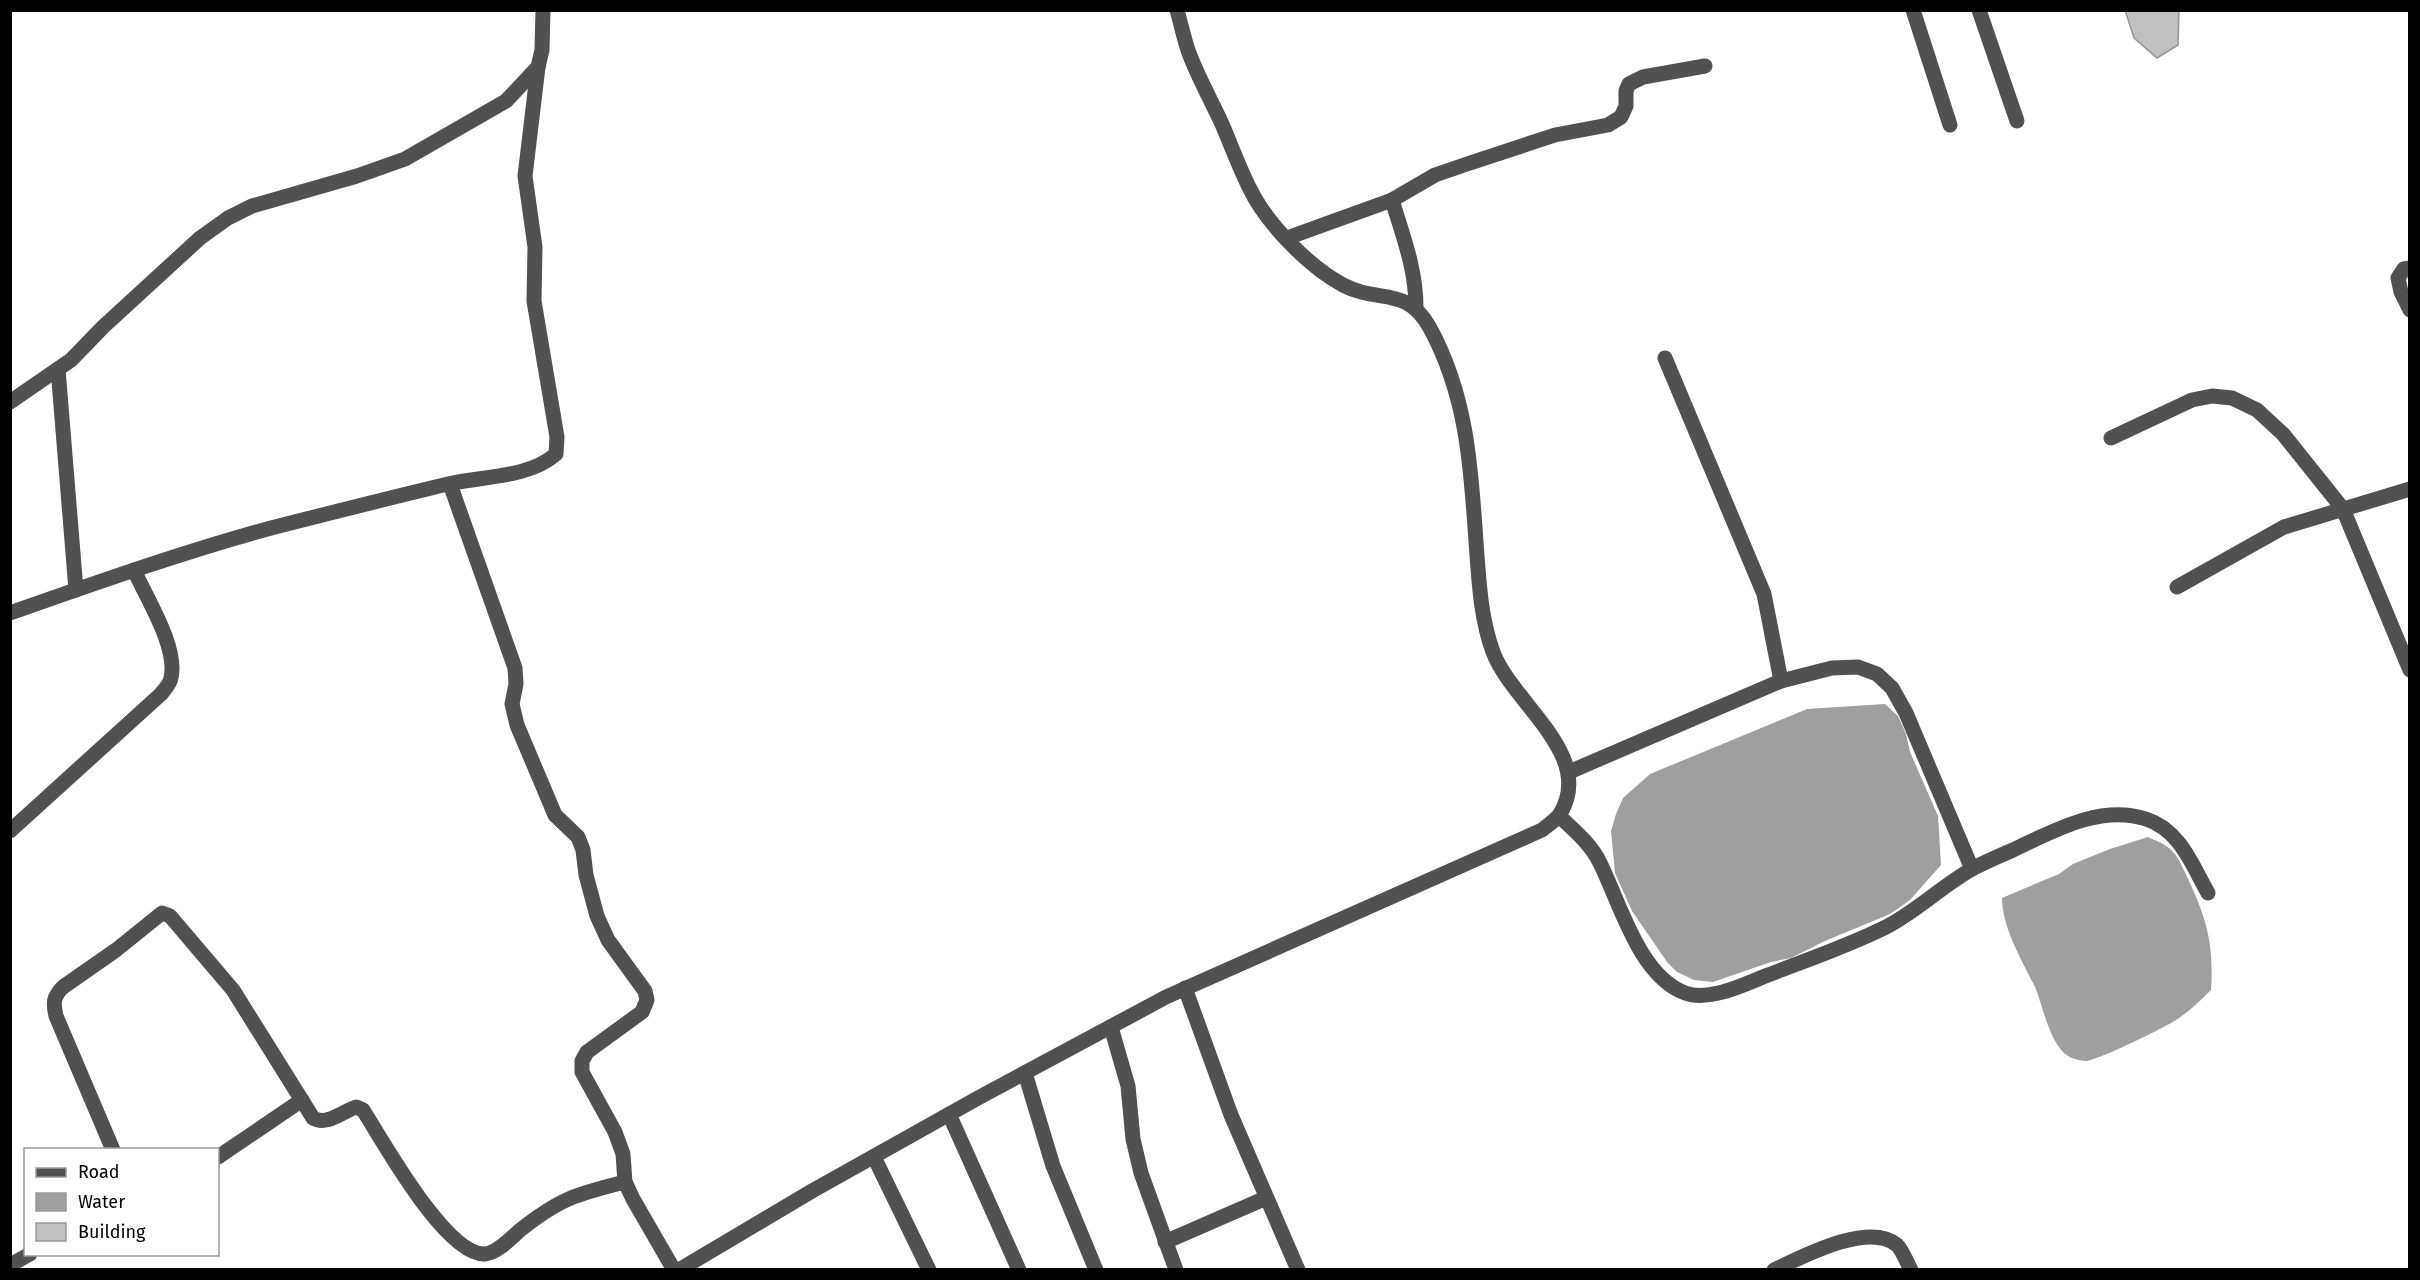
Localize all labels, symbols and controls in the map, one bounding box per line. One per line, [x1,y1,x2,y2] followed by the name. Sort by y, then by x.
[24,1148,219,1256] legend
[78,1161,120,1183] text: Road
[78,1191,125,1213] text: Water
[78,1221,146,1243] text: Building

